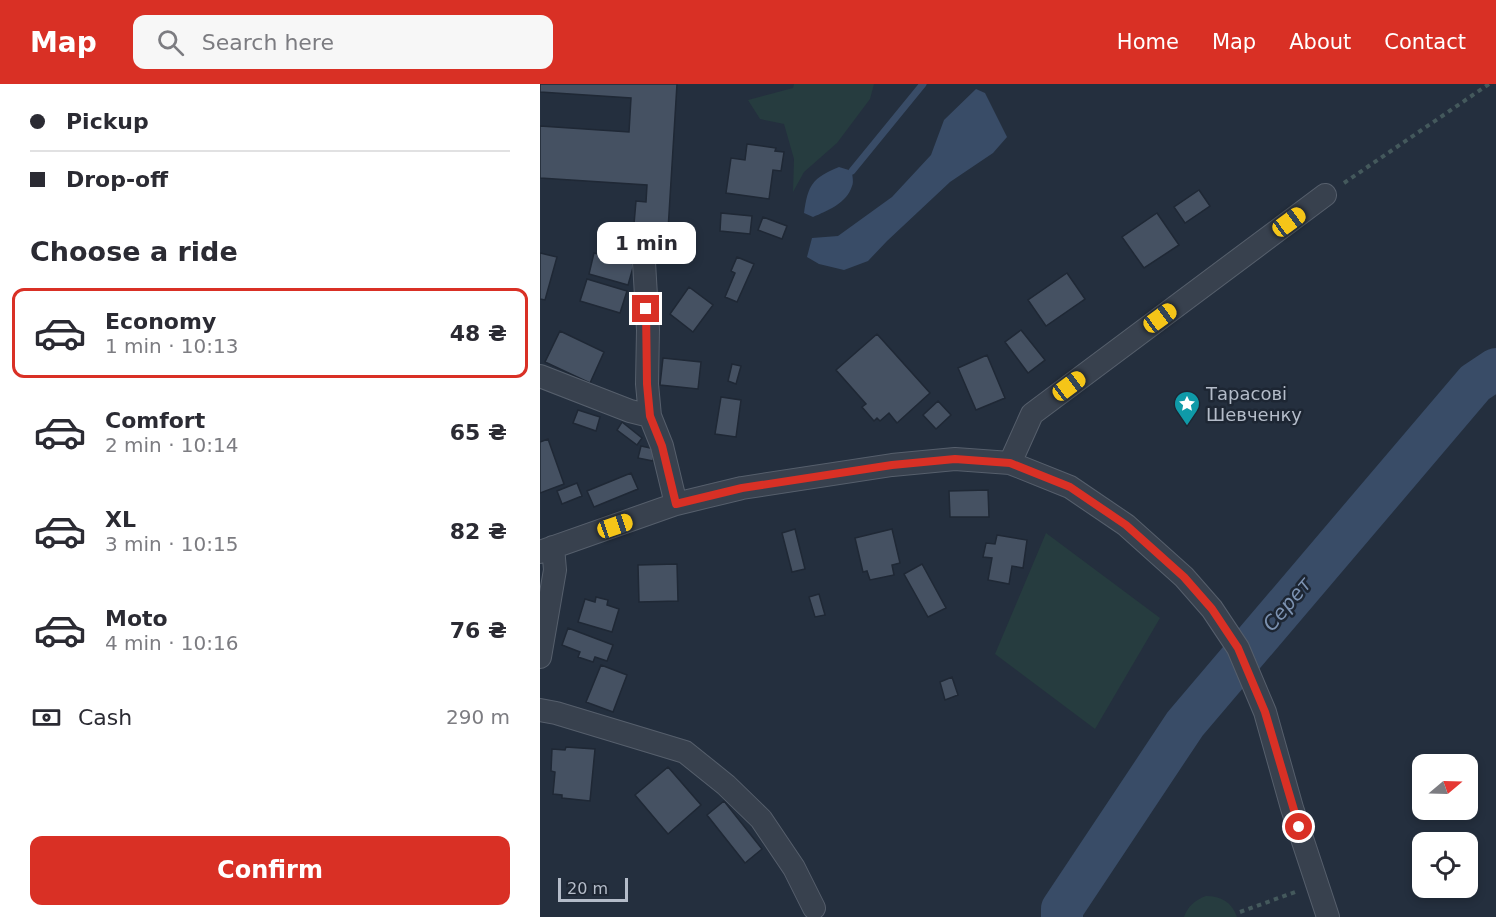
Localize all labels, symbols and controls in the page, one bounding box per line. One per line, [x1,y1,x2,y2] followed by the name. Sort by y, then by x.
[133,15,553,69] search box
[30,26,97,59] text: Map
[154,26,187,59] icon: search
[202,30,334,55] text: Search here
[1117,30,1179,54] text: Home
[1212,30,1256,54] text: Map
[1289,30,1351,54] text: About
[1384,30,1466,54] text: Contact
[66,109,149,134] text: Pickup
[66,167,168,192] text: Drop-off
[1269,204,1309,240] car
[597,222,696,264] callout: 1 min
[615,231,678,255] text: 1 min
[30,236,238,267] text: Choose a ride
[632,295,659,322] route end
[1140,300,1180,336] car
[33,306,87,360] icon: car
[105,309,216,334] text: Economy
[450,321,507,346] text: 48 ₴
[105,334,239,358] text: 1 min · 10:13
[1049,368,1089,404] car
[1205,383,1302,425] place label: Тарасові Шевченку
[1172,389,1202,427] place icon: Тарасові Шевченку
[33,405,87,459] icon: car
[105,408,205,433] text: Comfort
[450,420,507,445] text: 65 ₴
[105,433,239,457] text: 2 min · 10:14
[33,504,87,558] icon: car
[105,507,136,532] text: XL
[595,512,635,540] car
[450,519,507,544] text: 82 ₴
[105,532,239,556] text: 3 min · 10:15
[1258,571,1317,636] water label: Серет
[33,603,87,657] icon: car
[105,606,168,631] text: Moto
[450,618,507,643] text: 76 ₴
[105,631,239,655] text: 4 min · 10:16
[30,701,63,734] icon: cash
[78,705,132,730] text: Cash
[446,705,510,729] text: 290 m
[1412,754,1478,820] north arrow
[1412,754,1478,898] map controls
[1285,813,1312,840] route start
[1412,832,1478,898] button: locate
[30,836,510,905] button: Confirm
[558,875,628,902] scale bar
[567,879,608,898] text: 20 m

